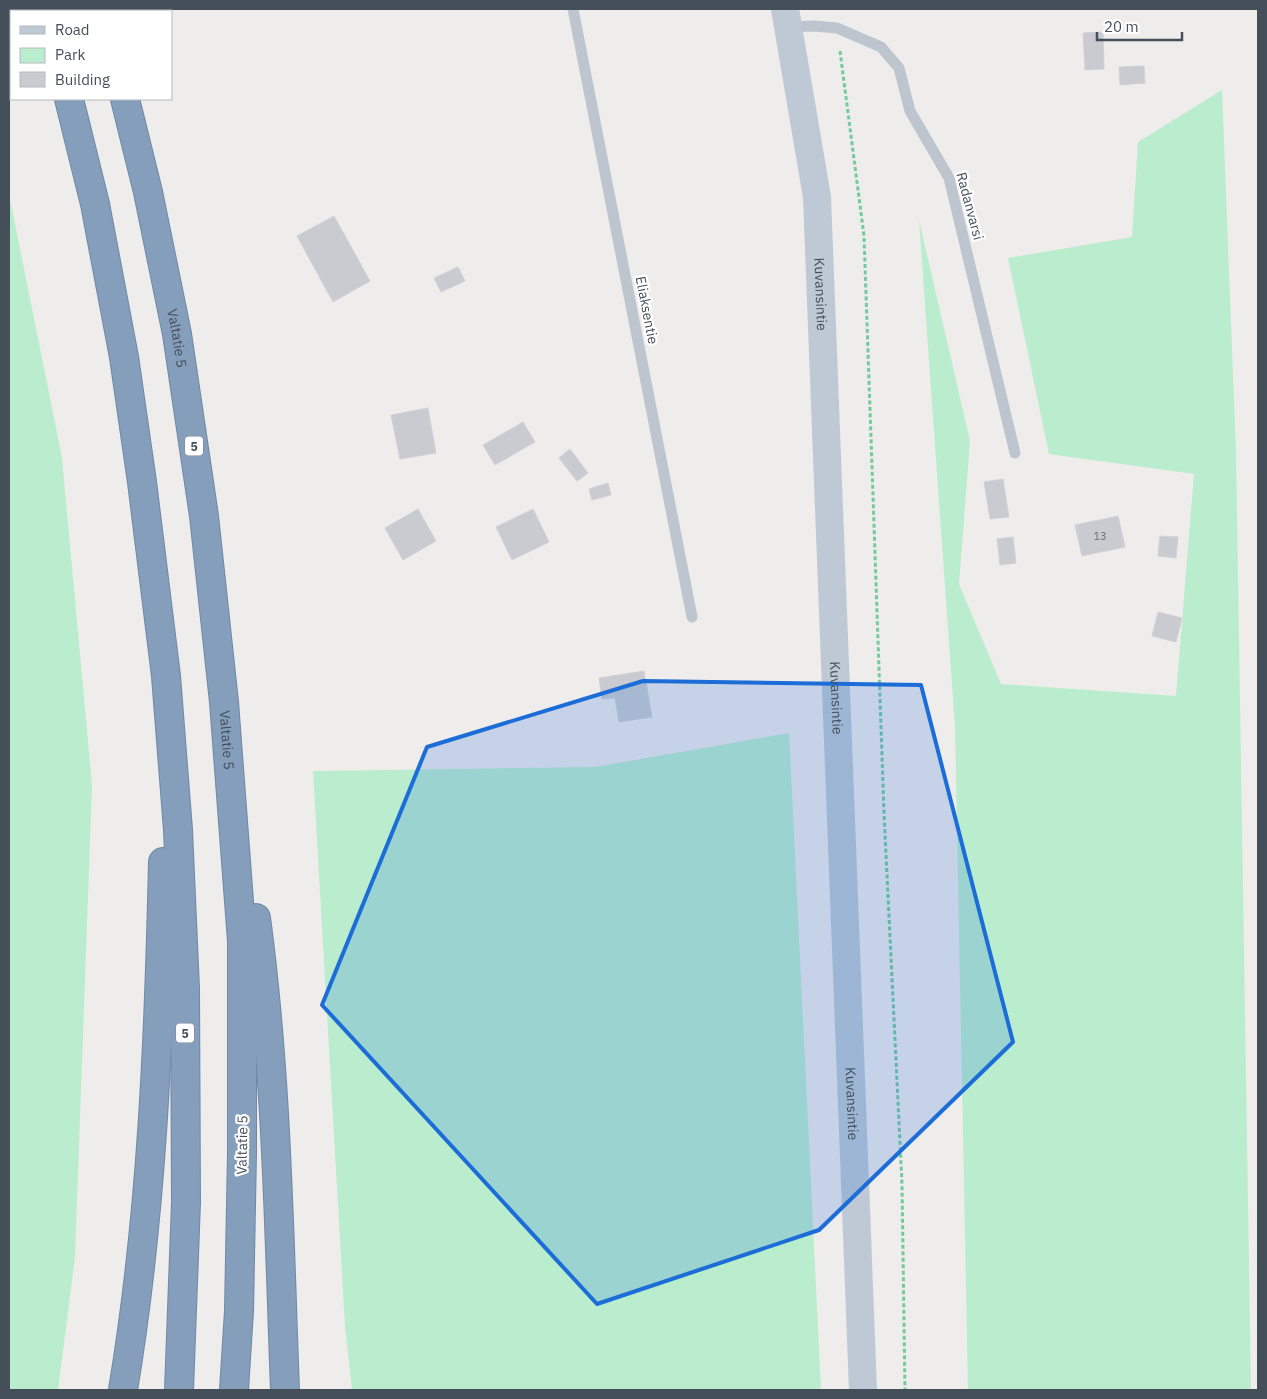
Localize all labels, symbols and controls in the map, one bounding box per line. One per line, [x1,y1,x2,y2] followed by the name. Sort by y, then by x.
[10,10,172,100] legend
[1097,10,1182,42] scale bar
[1104,17,1139,36] text: 20 m
[55,20,90,39] text: Road
[55,45,85,64] text: Park
[55,70,110,89] text: Building
[952,170,988,242] street label: Radanvarsi
[810,257,831,332] street label: Kuvansintie
[632,275,662,346] street label: Eliaksentie
[163,307,191,369] street label: Valtatie 5
[185,436,203,456] road number: 5
[1093,529,1107,543] house number: 13
[826,661,847,735] street label: Kuvansintie
[216,710,238,770] street label: Valtatie 5
[176,1024,194,1042] road number: 5
[842,1067,862,1141] street label: Kuvansintie
[232,1115,252,1175] street label: Valtatie 5

